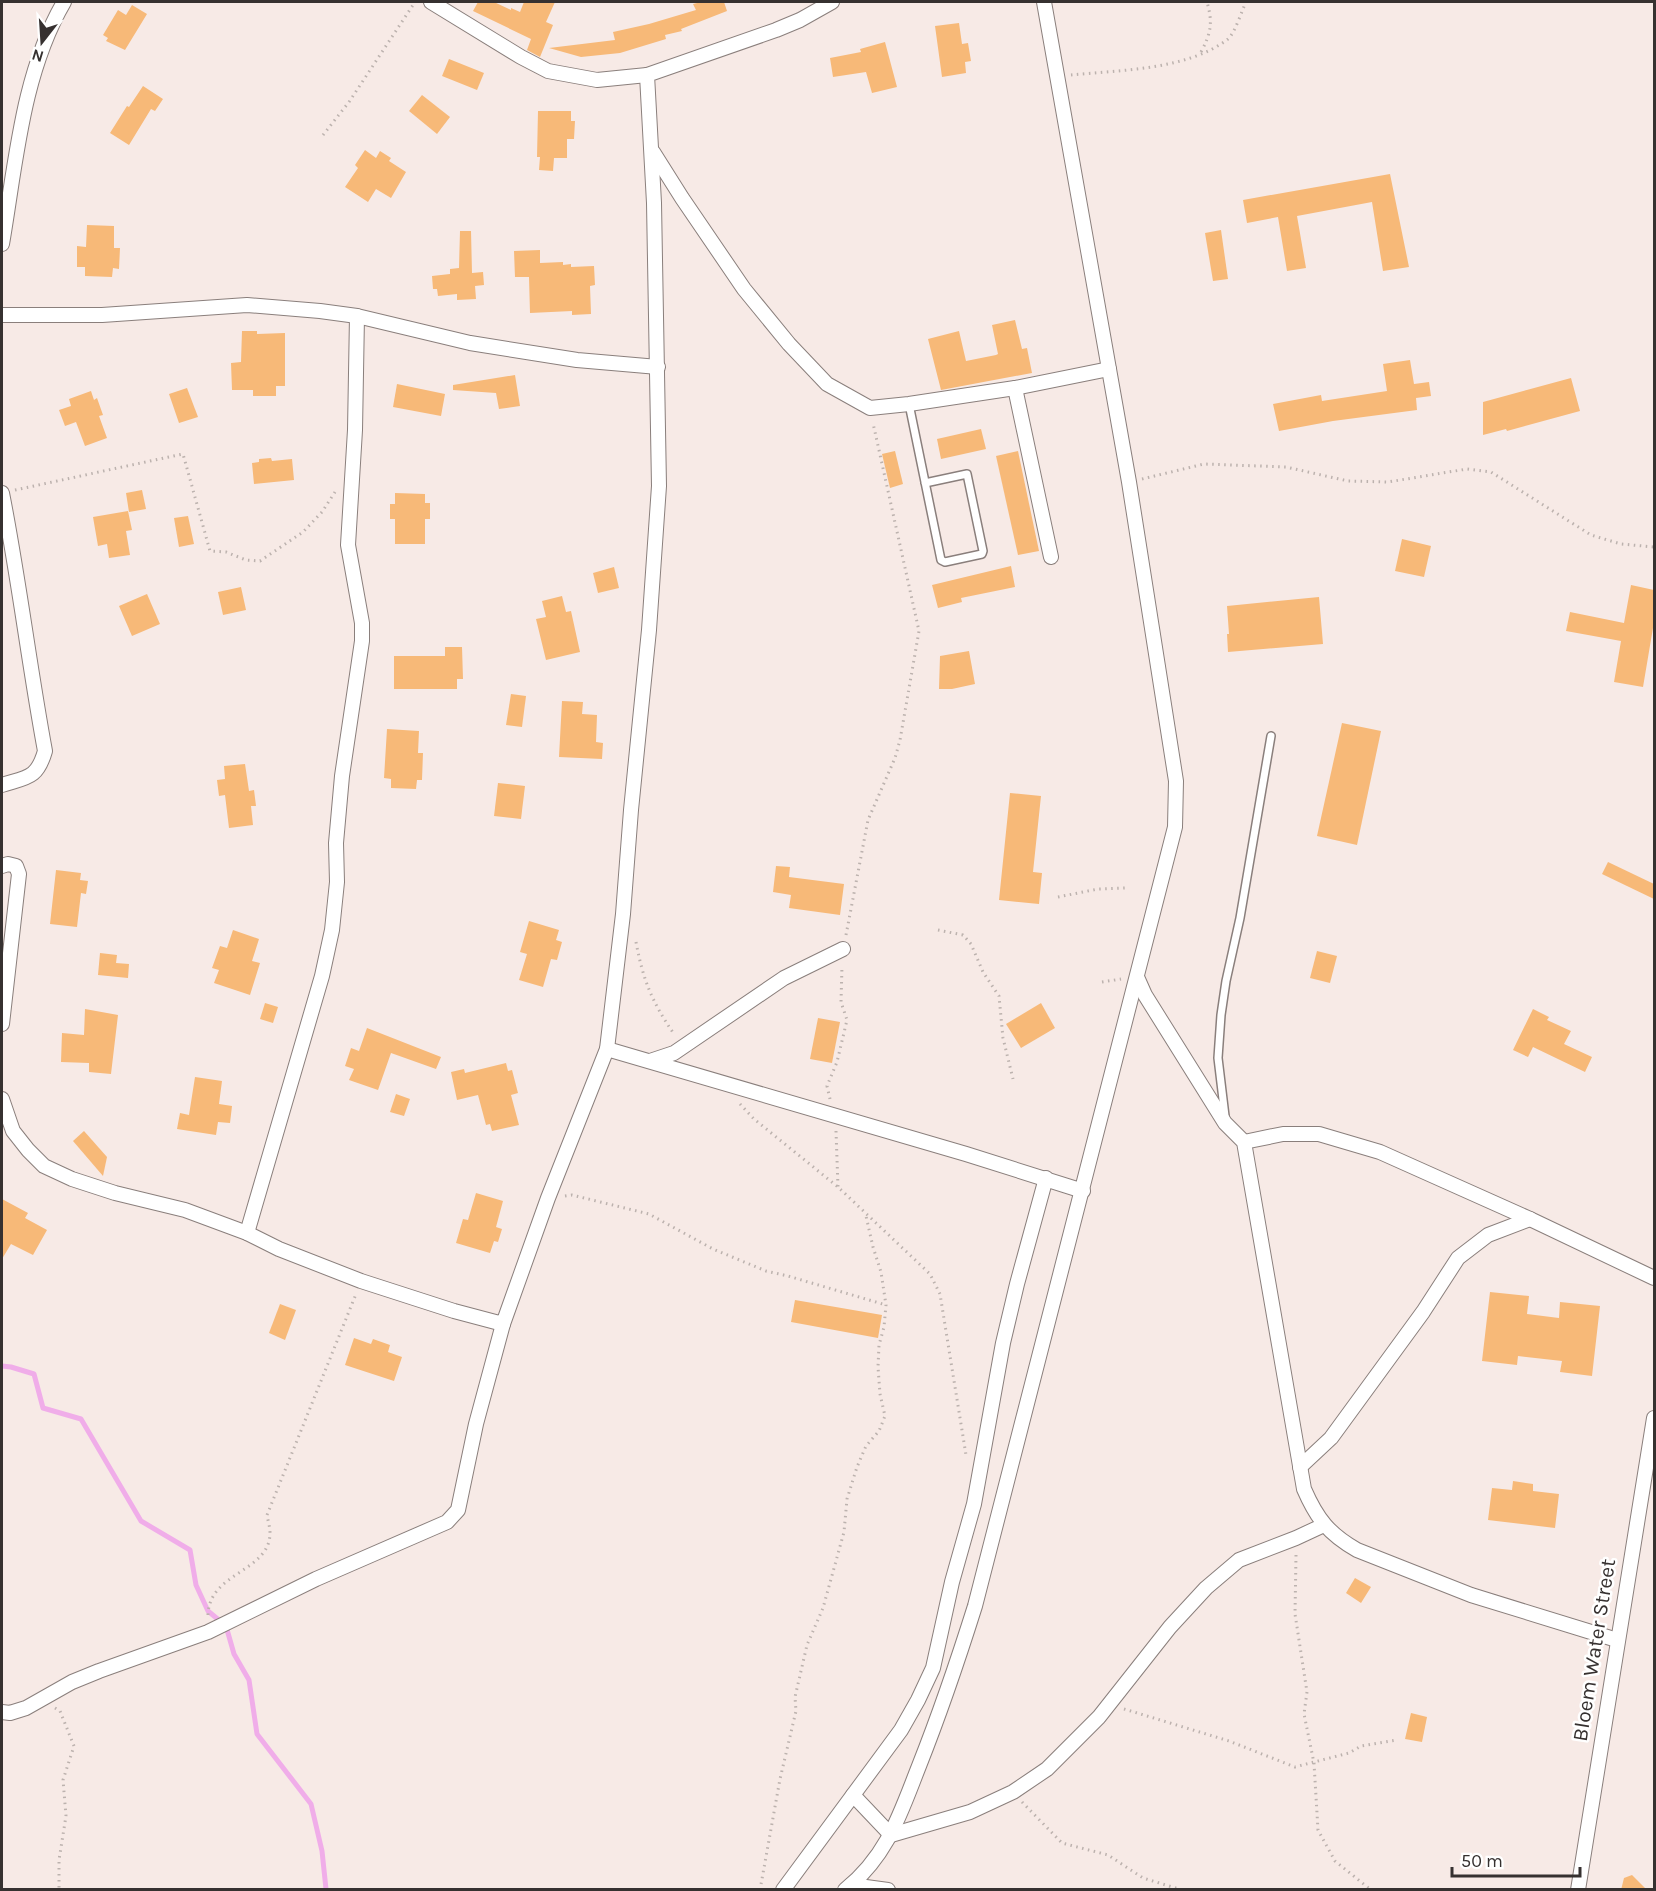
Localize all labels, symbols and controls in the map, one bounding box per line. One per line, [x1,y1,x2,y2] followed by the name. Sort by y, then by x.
[12,12,72,72] north arrow
[29,45,46,67] text: N
[1568,1557,1620,1743] street label: Bloem Water Street
[1452,1840,1580,1878] scale bar
[1461,1850,1503,1872] text: 50 m

